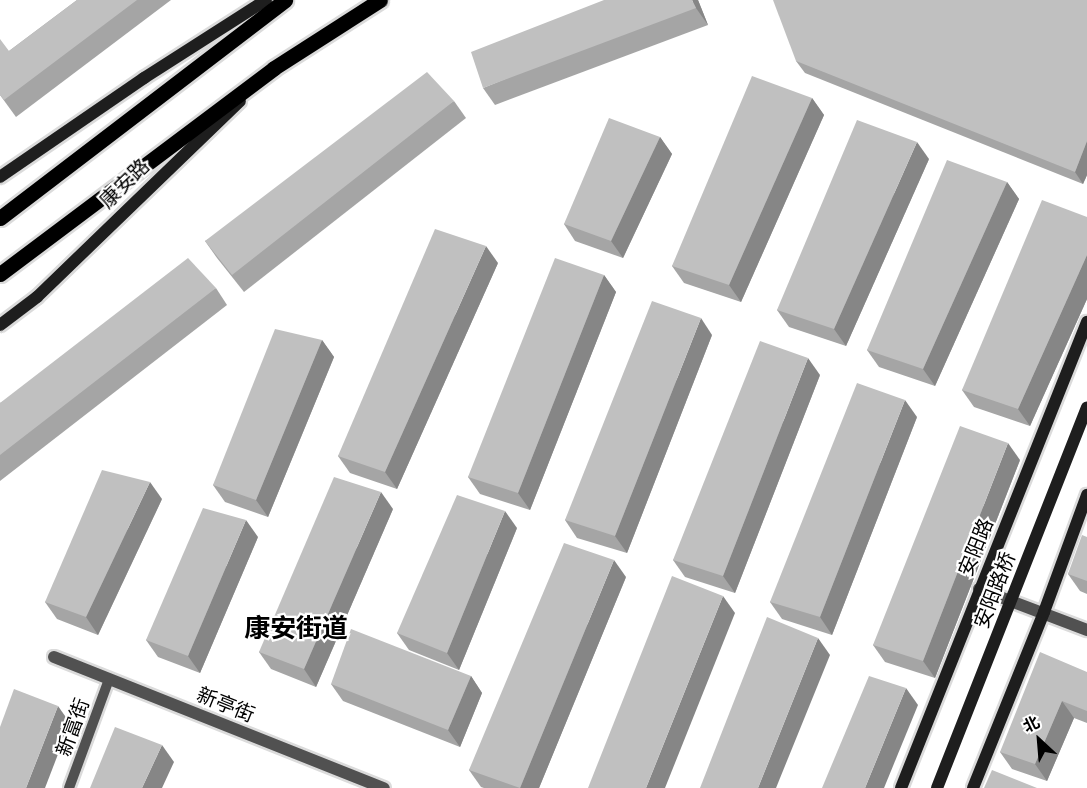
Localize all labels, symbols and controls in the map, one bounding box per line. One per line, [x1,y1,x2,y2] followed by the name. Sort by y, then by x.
[94,154,154,212] street label: 康安路
[953,515,997,579] street label: 安阳路
[968,548,1020,632] street label: 安阳路桥
[244,613,348,645] district label: 康安街道
[194,682,258,726] street label: 新亭街
[50,695,94,759] street label: 新富街
[1009,710,1069,770] north arrow
[1020,712,1042,735] text: 北

